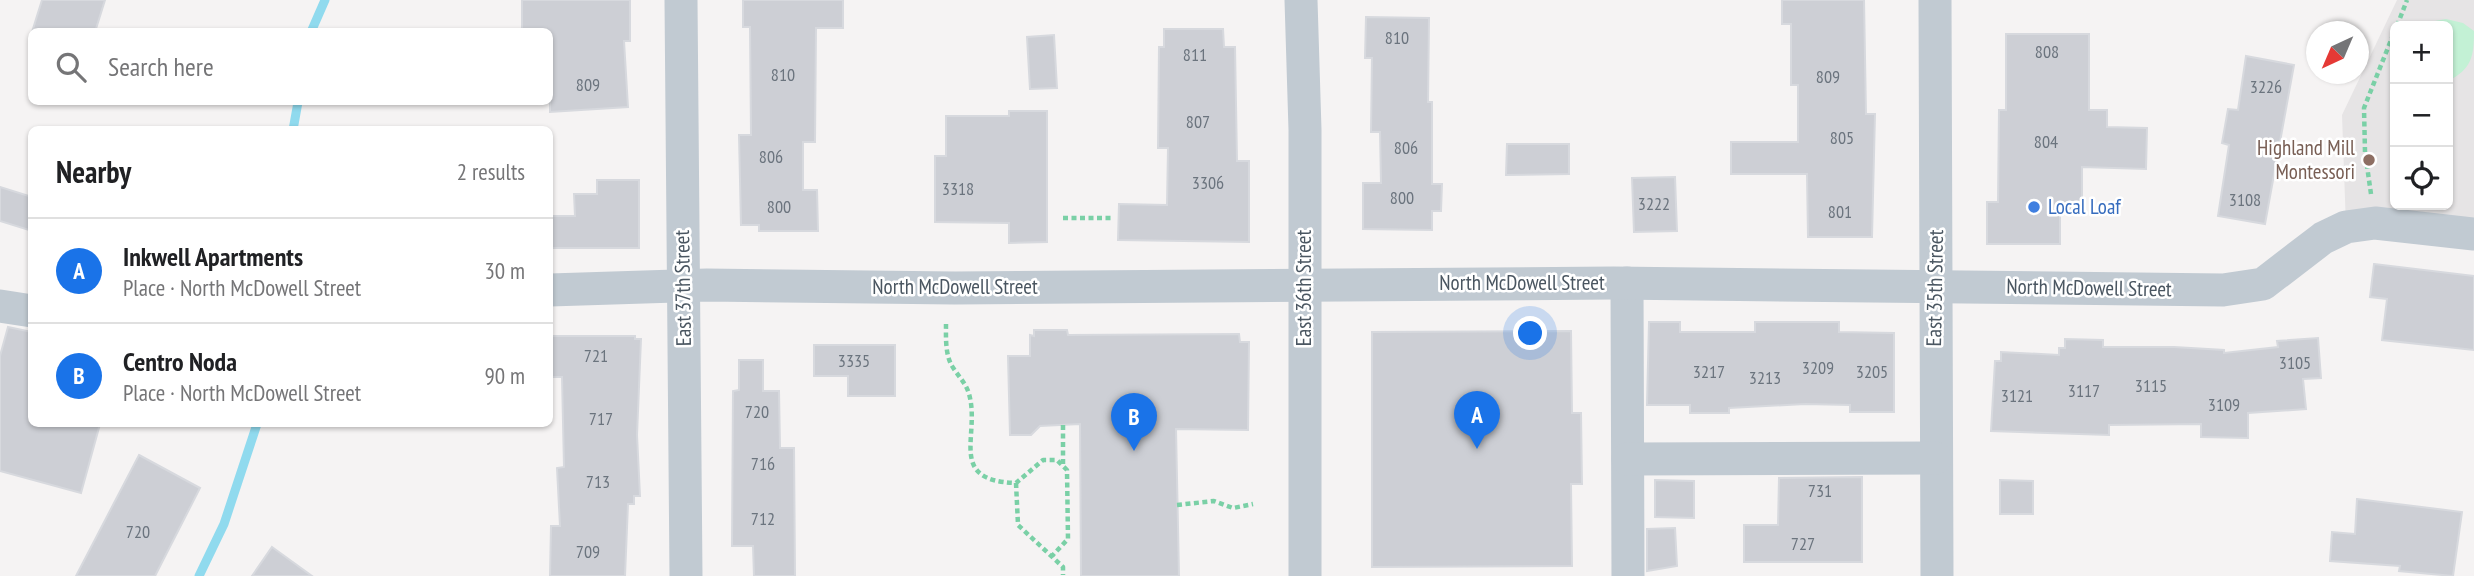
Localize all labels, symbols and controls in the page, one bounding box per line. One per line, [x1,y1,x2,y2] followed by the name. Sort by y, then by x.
[2306,21,2369,84] north arrow
[2390,21,2453,210] map controls
[2390,21,2453,84] button: +
[1385,26,1409,49] house number: 810
[28,28,553,105] search box
[2035,40,2059,63] house number: 808
[1183,43,1207,66] house number: 811
[52,48,90,86] icon: search
[108,50,214,83] text: Search here
[771,63,795,86] house number: 810
[1816,65,1840,88] house number: 809
[576,73,600,96] house number: 809
[2250,75,2282,98] house number: 3226
[2390,84,2453,147] button: −
[1186,110,1210,133] house number: 807
[1830,126,1854,149] house number: 805
[2034,130,2058,153] house number: 804
[2257,134,2355,185] place label: Highland Mill Montessori
[1394,136,1418,159] house number: 806
[759,145,783,168] house number: 806
[2390,147,2453,210] button: locate
[56,152,131,191] text: Nearby
[2361,152,2377,168] marker: Highland Mill Montessori
[457,157,525,186] text: 2 results
[1192,171,1224,194] house number: 3306
[942,177,974,200] house number: 3318
[1390,186,1414,209] house number: 800
[2229,188,2261,211] house number: 3108
[1638,192,1670,215] house number: 3222
[2048,193,2121,220] place label: Local Loaf
[767,195,791,218] house number: 800
[2026,199,2042,215] marker: Local Loaf
[1828,200,1852,223] house number: 801
[668,229,697,346] street label: East 37th Street
[1290,229,1317,346] street label: East 36th Street
[1920,229,1949,347] street label: East 35th Street
[123,240,303,273] text: Inkwell Apartments
[73,256,85,285] text: A
[484,256,525,285] text: 30 m
[1439,269,1605,296] street label: North McDowell Street
[123,273,361,302] text: Place · North McDowell Street
[872,273,1038,300] street label: North McDowell Street
[2006,273,2172,302] street label: North McDowell Street
[1513,316,1547,350] your location
[584,344,608,367] house number: 721
[123,345,237,378] text: Centro Noda
[838,349,870,372] house number: 3335
[2279,351,2311,374] house number: 3105
[1802,356,1834,379] house number: 3209
[1693,360,1725,383] house number: 3217
[1856,360,1888,383] house number: 3205
[73,361,85,390] text: B
[484,361,525,390] text: 90 m
[1749,366,1781,389] house number: 3213
[2135,374,2167,397] house number: 3115
[123,378,361,407] text: Place · North McDowell Street
[2068,379,2100,402] house number: 3117
[2001,384,2033,407] house number: 3121
[1454,391,1500,449] pin: A
[1111,393,1157,451] pin: B
[2208,393,2240,416] house number: 3109
[745,400,769,423] house number: 720
[589,407,613,430] house number: 717
[751,452,775,475] house number: 716
[586,470,610,493] house number: 713
[1808,479,1832,502] house number: 731
[751,507,775,530] house number: 712
[126,520,150,543] house number: 720
[1791,532,1815,555] house number: 727
[576,540,600,563] house number: 709

